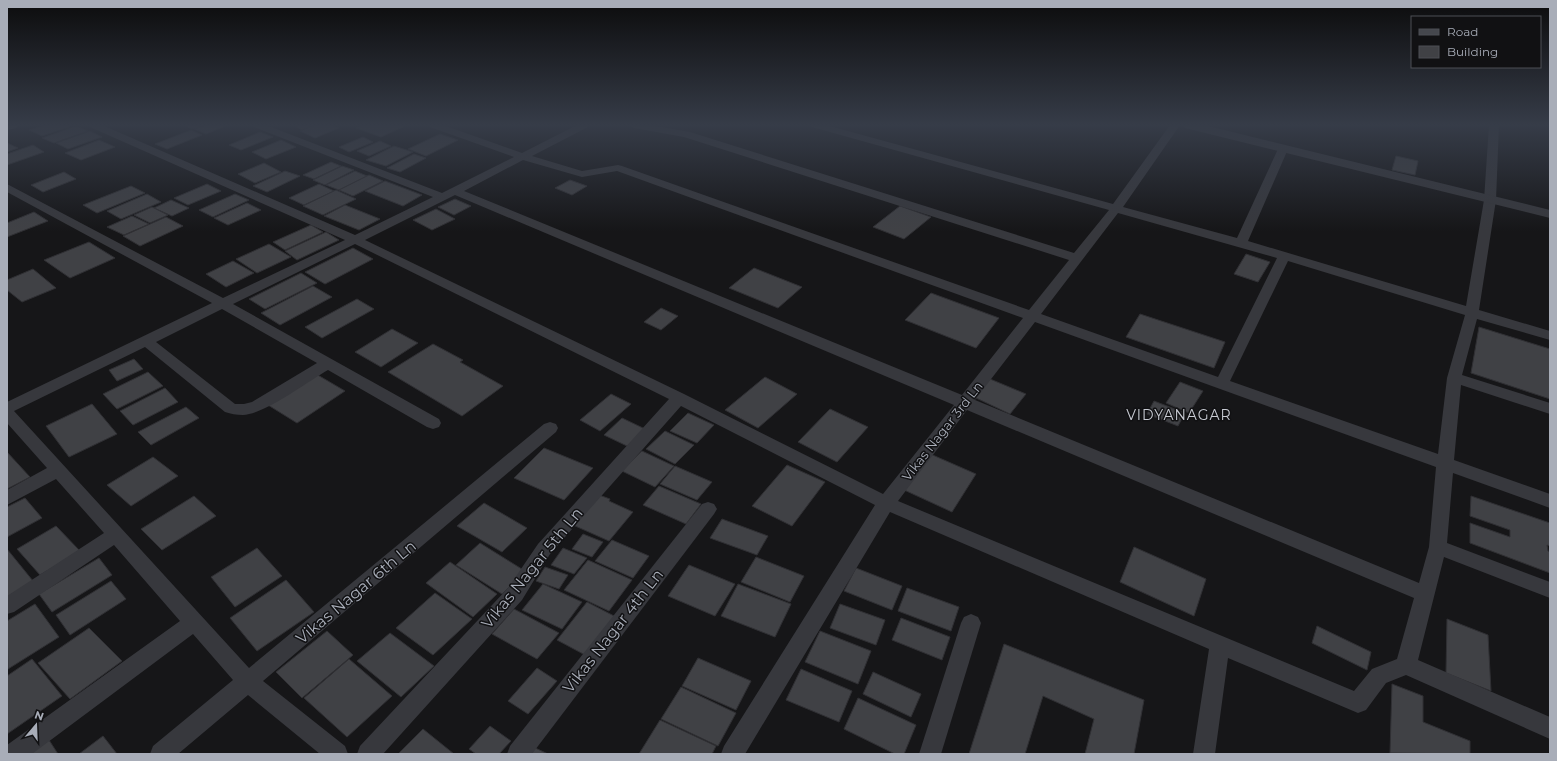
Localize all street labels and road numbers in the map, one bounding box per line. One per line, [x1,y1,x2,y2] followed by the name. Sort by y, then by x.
[898,378,986,484] street label: Vikas Nagar 3rd Ln
[477,504,587,632] street label: Vikas Nagar 5th Ln
[292,536,420,648] street label: Vikas Nagar 6th Ln
[559,565,667,697] street label: Vikas Nagar 4th Ln

